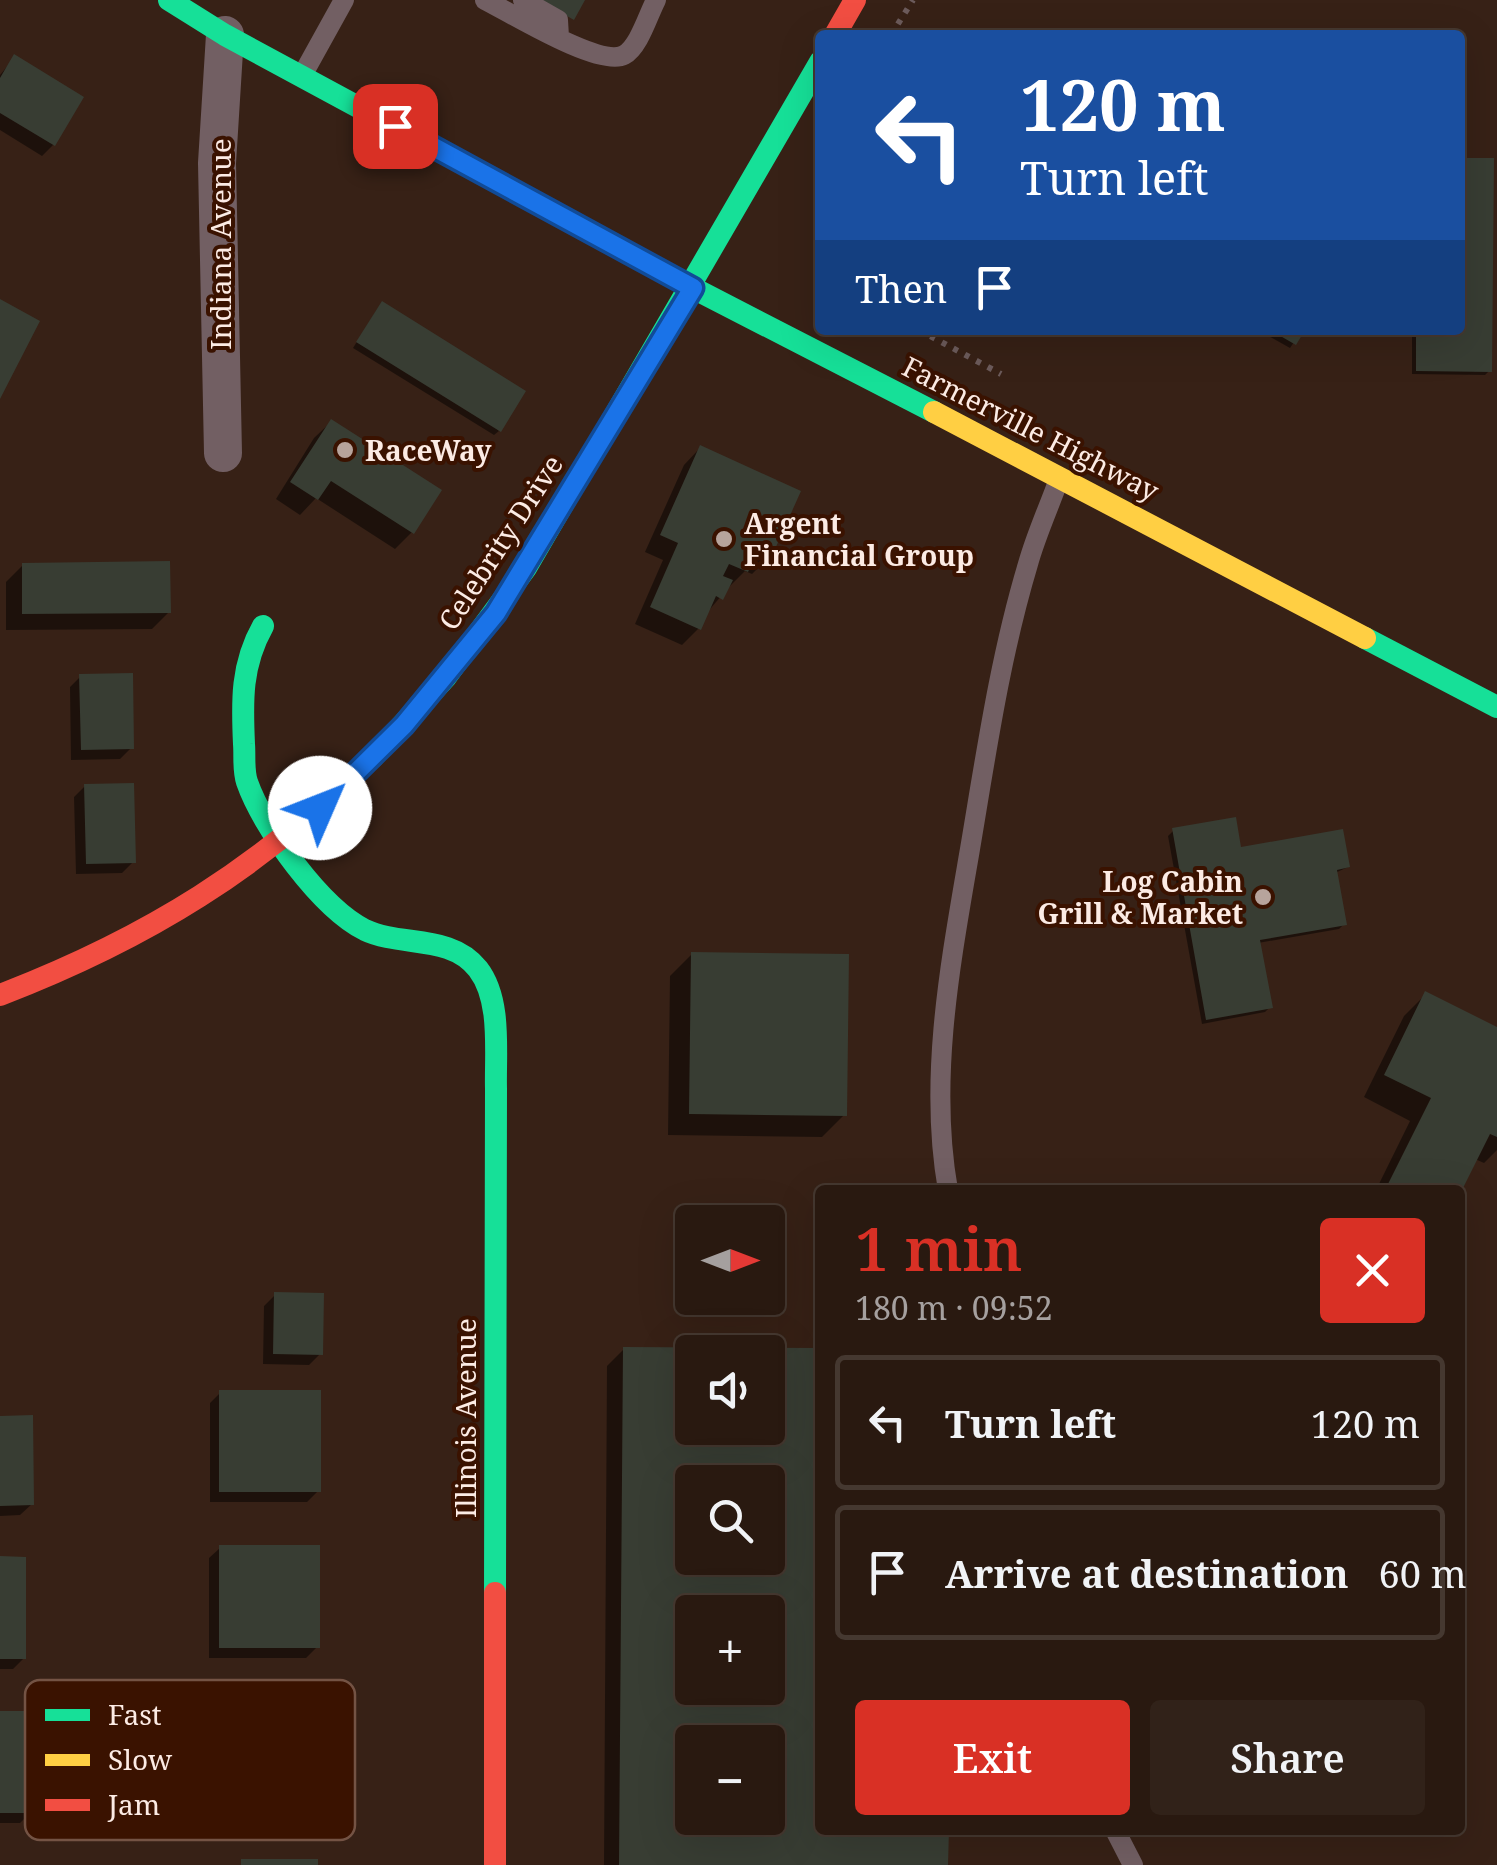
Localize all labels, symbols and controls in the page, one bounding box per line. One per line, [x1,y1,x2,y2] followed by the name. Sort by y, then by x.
[1020,56,1226,152] text: 120 m
[855,70,985,200] icon: left
[353,84,438,169] pin
[368,99,423,154] icon: arrive
[201,138,239,350] street label: Indiana Avenue
[1020,147,1209,208] text: Turn left
[967,260,1022,315] icon: arrive
[855,262,947,314] text: Then
[896,347,1166,509] street label: Farmerville Highway
[365,431,492,469] place label: RaceWay
[334,439,356,461] marker: RaceWay
[429,447,571,637] street label: Celebrity Drive
[744,504,974,574] place label: Argent Financial Group
[713,528,735,550] marker: Argent Financial Group
[268,756,372,860] position arrow
[1038,862,1243,932] place label: Log Cabin Grill & Market
[1252,886,1274,908] marker: Log Cabin Grill & Market
[675,1205,785,1315] north arrow
[675,1205,785,1835] map controls
[855,1207,1023,1289] text: 1 min
[1320,1218,1425,1323] button: close
[855,1286,1053,1329] text: 180 m · 09:52
[446,1318,484,1518] street label: Illinois Avenue
[675,1335,785,1445] button: sound
[860,1395,915,1450] icon: left
[945,1397,1116,1449] text: Turn left
[1310,1397,1420,1449] text: 120 m
[675,1465,785,1575] button: search
[860,1545,915,1600] icon: arrive
[945,1547,1349,1599] text: Arrive at destination
[1379,1547,1467,1599] text: 60 m
[675,1595,785,1705] button: +
[25,1680,355,1840] legend
[108,1695,162,1733] text: Fast
[855,1700,1130,1815] button: Exit
[1150,1700,1425,1815] button: Share
[675,1725,785,1835] button: −
[108,1740,173,1778] text: Slow
[107,1785,160,1823] text: Jam

